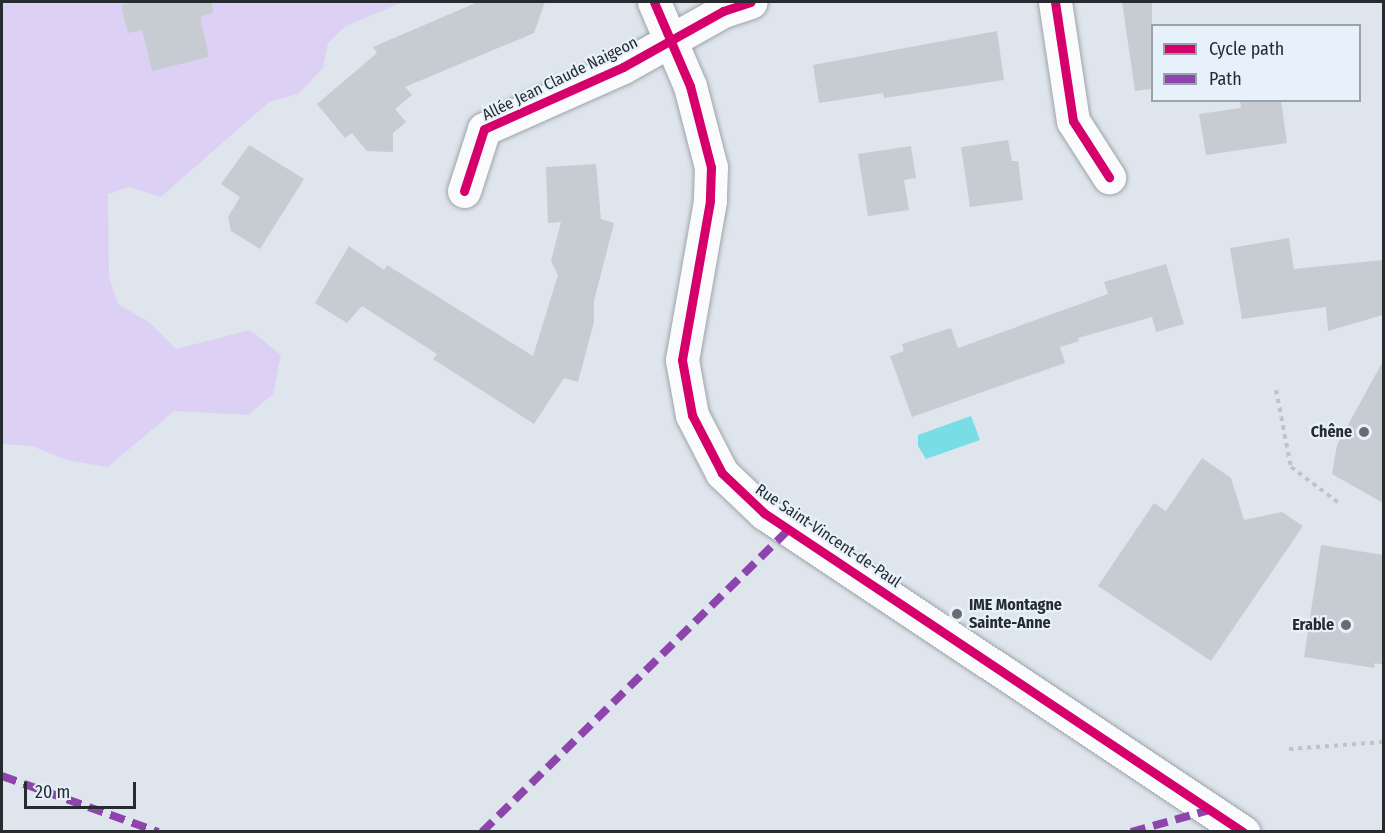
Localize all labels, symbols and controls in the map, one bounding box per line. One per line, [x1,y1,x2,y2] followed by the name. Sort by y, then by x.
[1151,24,1361,102] legend
[479,33,641,125] street label: Allée Jean Claude Naigeon
[1209,38,1284,60] text: Cycle path
[1209,68,1242,90] text: Path
[1311,422,1352,442] place label: Chêne
[1357,425,1371,439] marker: Chêne
[752,480,904,592] street label: Rue Saint-Vincent-de-Paul
[969,595,1062,633] place label: IME Montagne Sainte-Anne
[950,607,964,621] marker: IME Montagne Sainte-Anne
[1292,615,1334,635] place label: Erable
[1339,618,1353,632] marker: Erable
[27,770,140,808] scale bar
[35,781,70,803] text: 20 m

